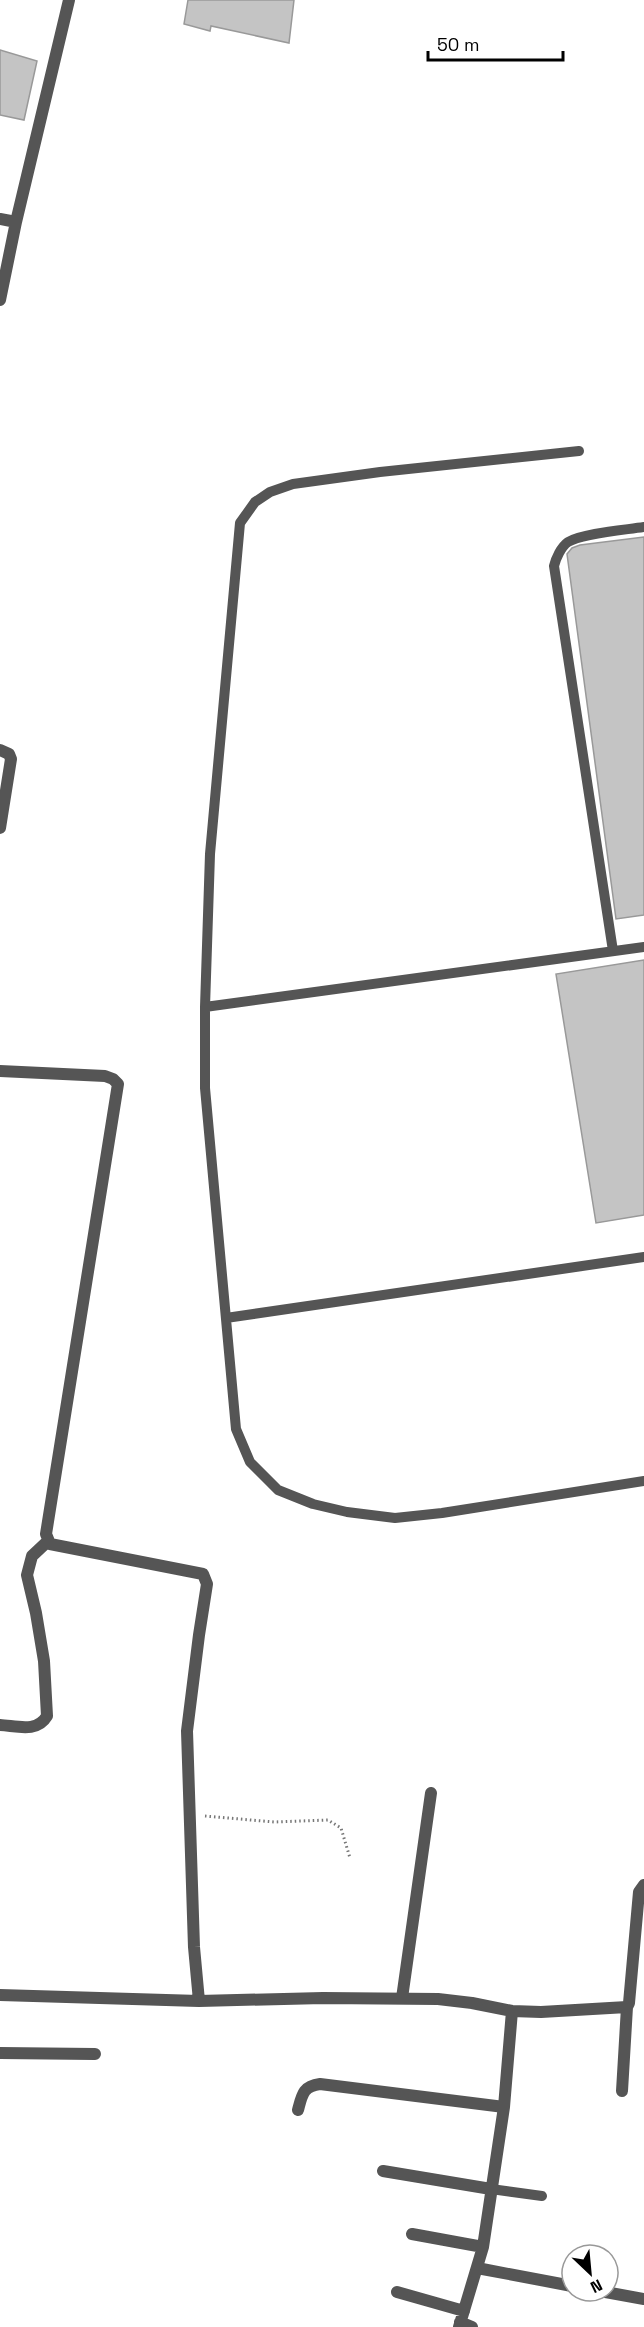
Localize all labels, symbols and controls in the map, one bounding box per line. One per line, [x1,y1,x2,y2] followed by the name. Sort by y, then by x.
[428,24,563,62] scale bar
[437,33,479,56] text: 50 m
[560,2243,620,2303] north arrow
[587,2274,606,2298] text: N

